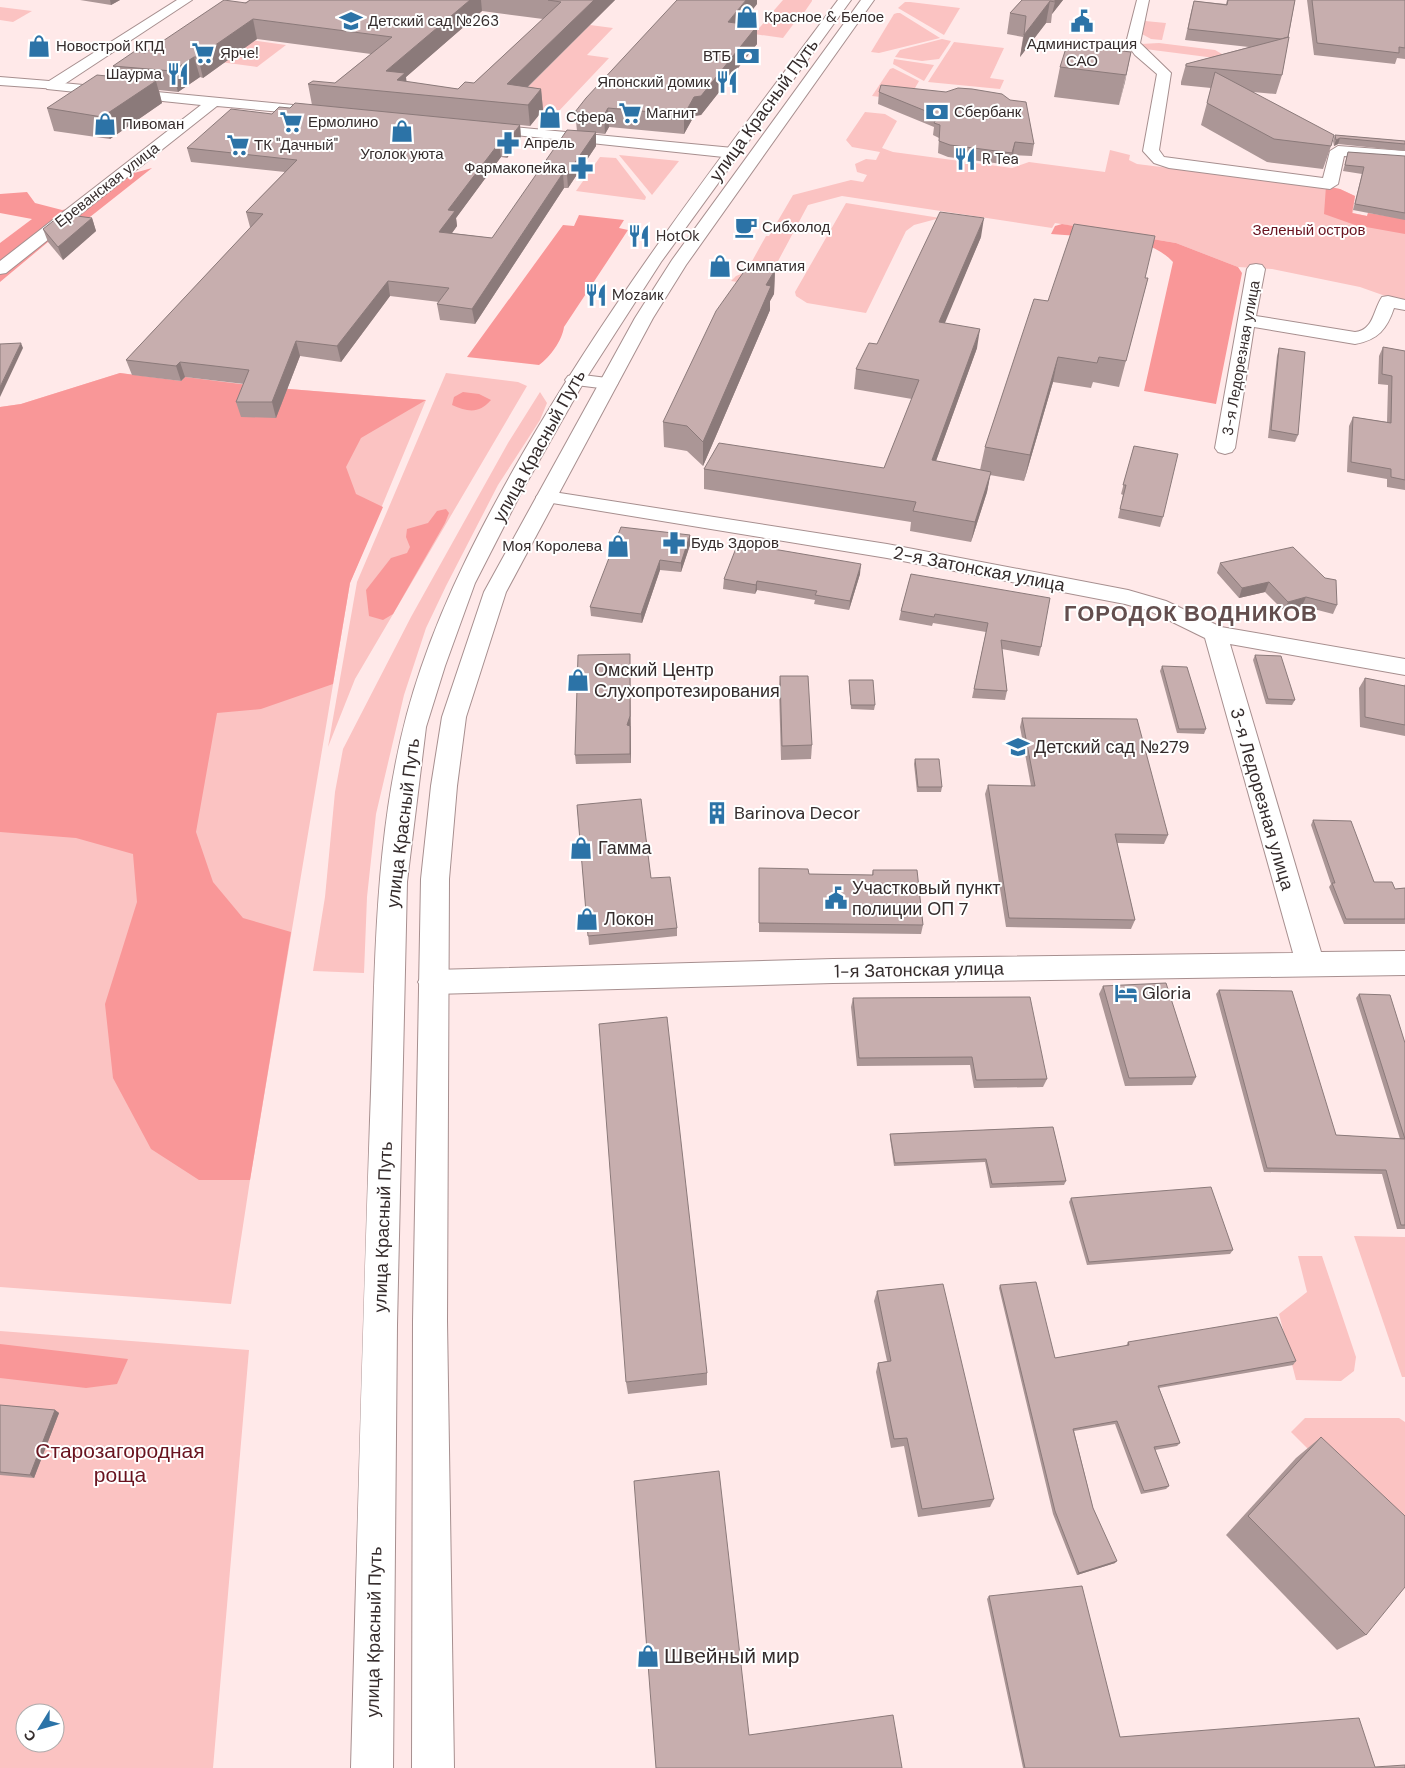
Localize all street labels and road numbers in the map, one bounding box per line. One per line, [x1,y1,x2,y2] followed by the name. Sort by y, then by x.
[704,34,824,186] street label: улица Красный Путь
[51,138,164,232] street label: Ереванская улица
[1217,278,1265,437] street label: 3-я Ледорезная улица
[487,365,591,527] street label: улица Красный Путь
[891,541,1068,598] street label: 2-я Затонская улица
[1224,705,1300,894] street label: 3-я Ледорезная улица
[381,737,425,909] street label: улица Красный Путь
[834,957,1005,983] street label: 1-я Затонская улица
[368,1141,398,1313] street label: улица Красный Путь
[361,1546,387,1718] street label: улица Красный Путь

